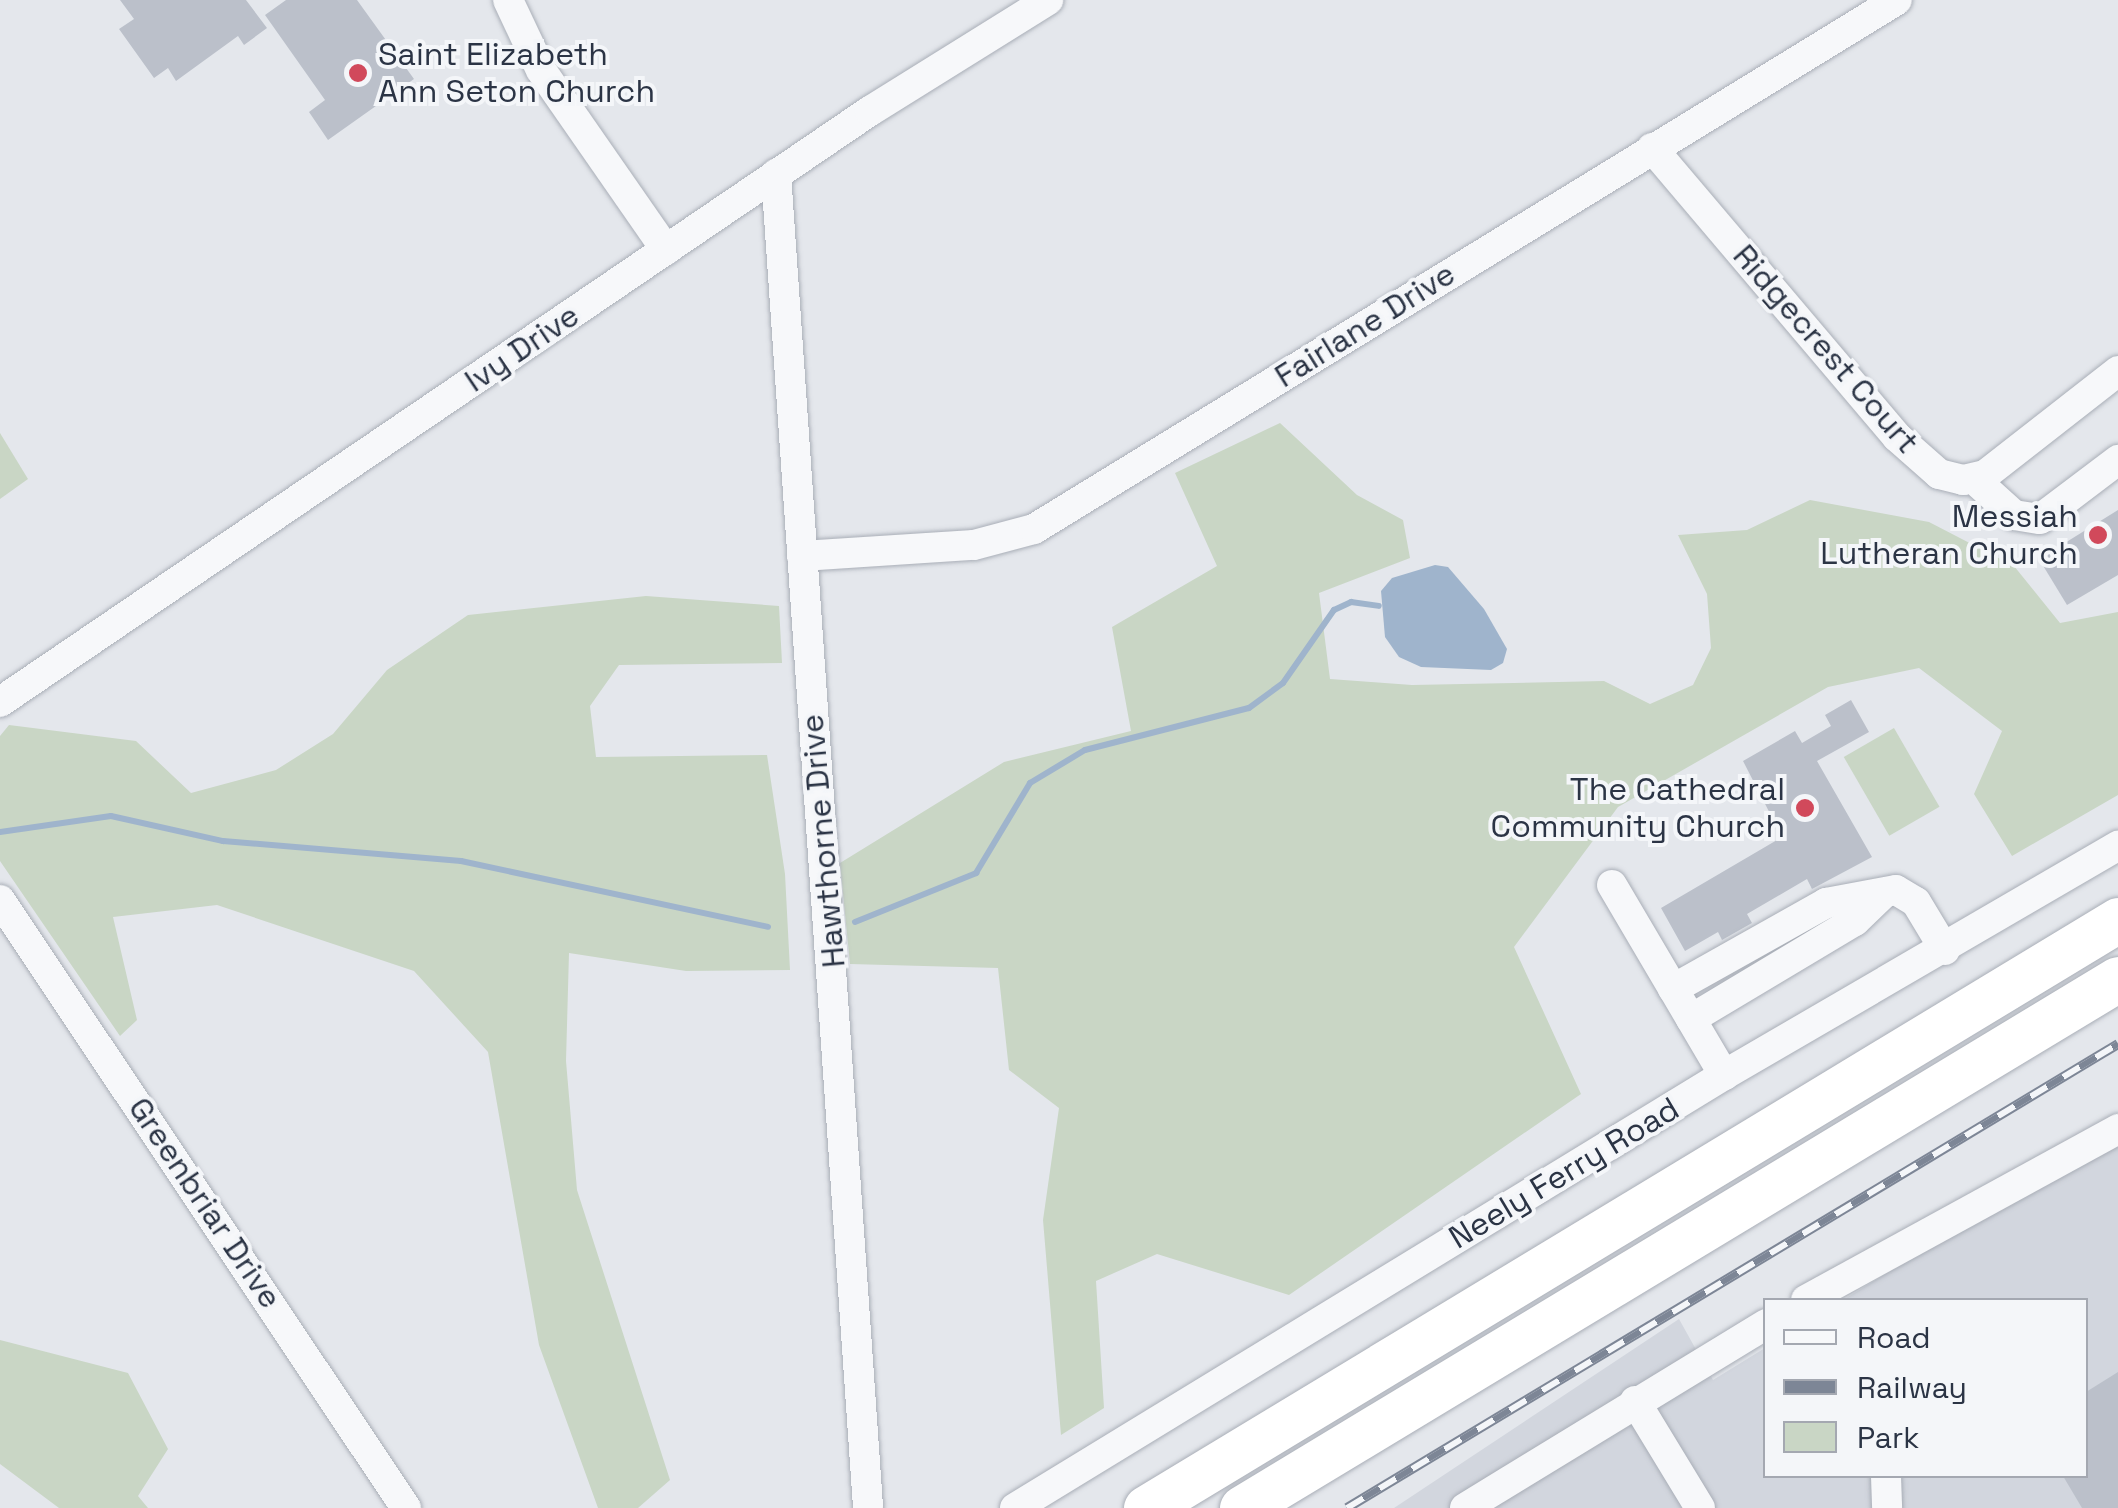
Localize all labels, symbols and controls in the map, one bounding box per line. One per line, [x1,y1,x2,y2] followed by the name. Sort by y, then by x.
[378,36,655,111] place label: Saint Elizabeth Ann Seton Church
[347,62,369,84] marker: Saint Elizabeth Ann Seton Church
[1725,237,1927,461] street label: Ridgecrest Court
[1268,254,1462,396] street label: Fairlane Drive
[458,296,586,400] street label: Ivy Drive
[1820,498,2078,573] place label: Messiah Lutheran Church
[2087,524,2109,546] marker: Messiah Lutheran Church
[793,713,853,969] street label: Hawthorne Drive
[1491,771,1785,846] place label: The Cathedral Community Church
[1794,797,1816,819] marker: The Cathedral Community Church
[1442,1089,1686,1257] street label: Neely Ferry Road
[120,1090,290,1316] street label: Greenbriar Drive
[1763,1298,2088,1478] legend
[1857,1318,1931,1357] text: Road
[1857,1368,1967,1407] text: Railway
[1857,1418,1919,1457] text: Park

